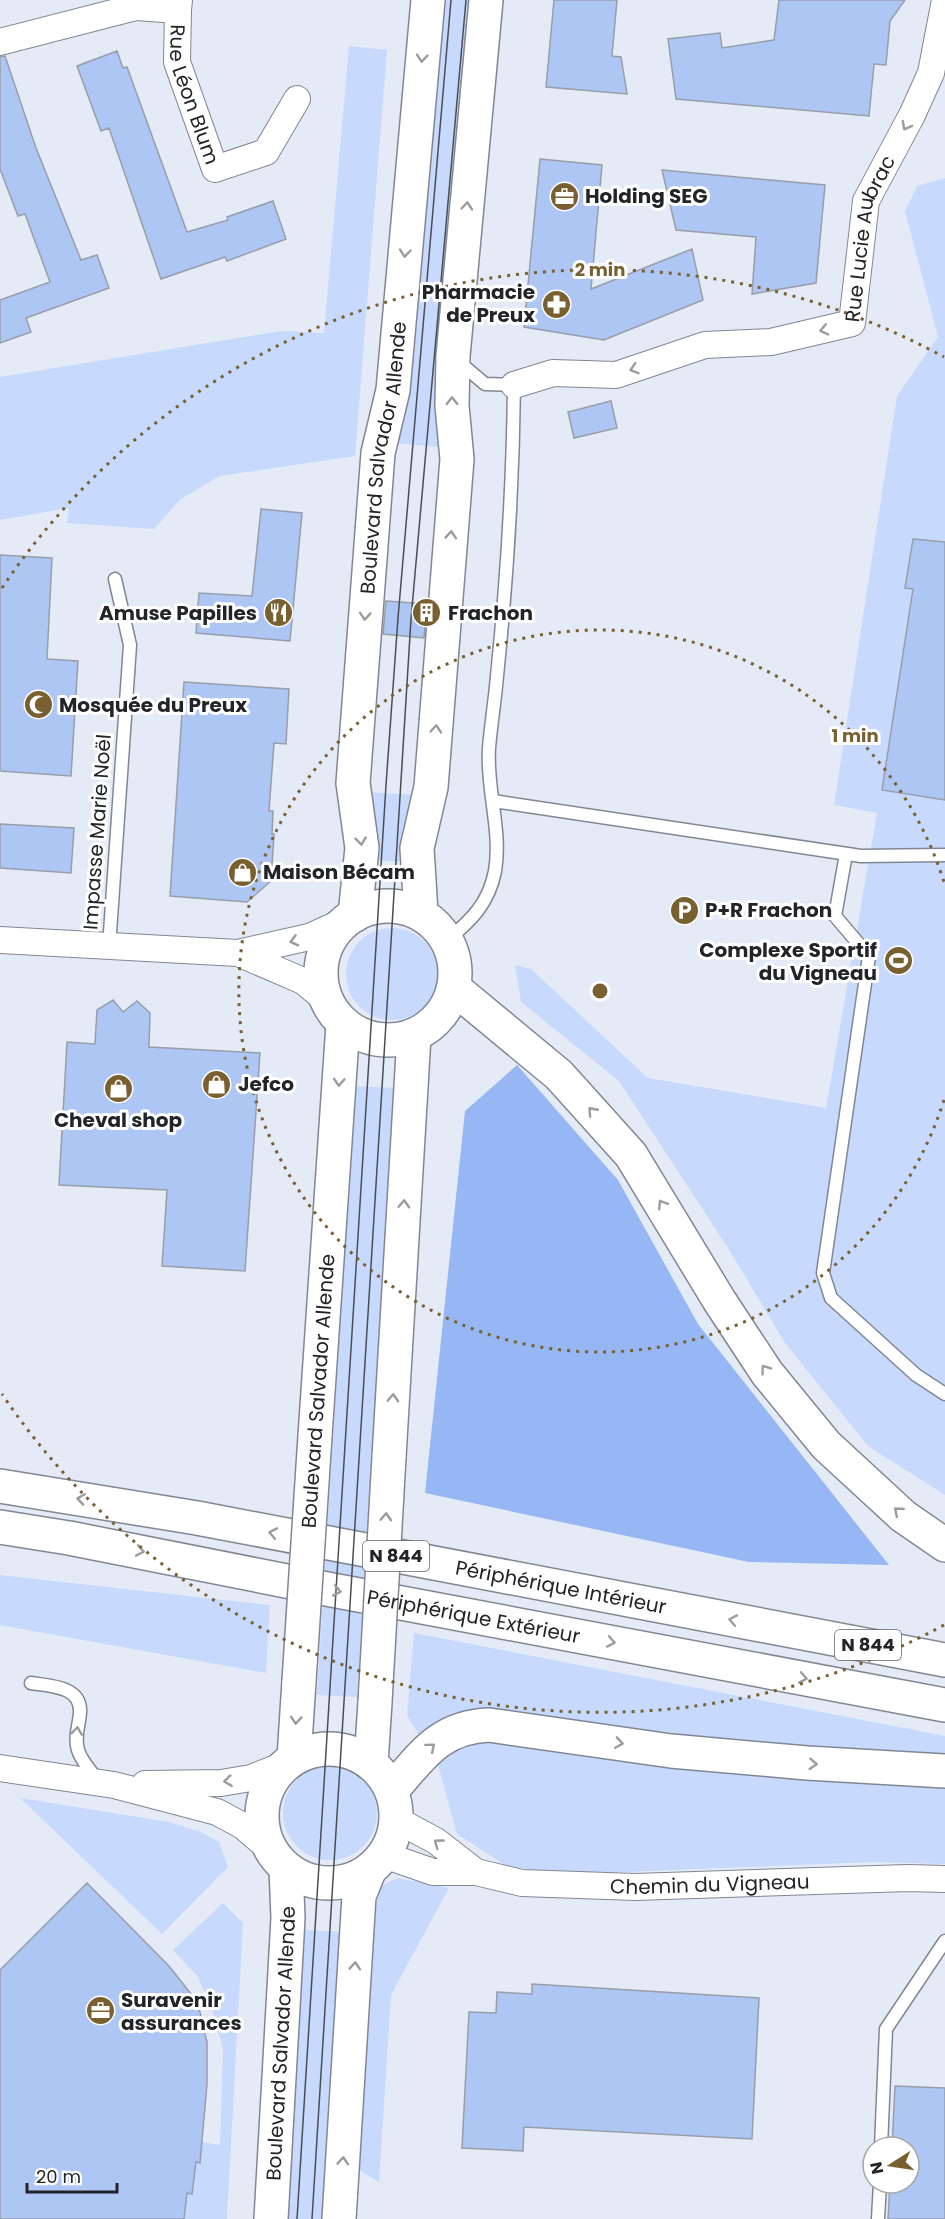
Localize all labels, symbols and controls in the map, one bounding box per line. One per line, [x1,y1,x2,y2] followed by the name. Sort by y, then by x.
[163,24,226,168] street label: Rue Léon Blum
[416,54,429,63] one-way arrow
[902,120,913,130] one-way arrow
[838,150,902,324] street label: Rue Lucie Aubrac
[548,180,580,212] office icon: Holding SEG
[585,182,707,210] place label: Holding SEG
[460,202,473,211] one-way arrow
[399,248,412,257] one-way arrow
[575,257,625,282] text: 2 min
[422,278,535,329] place label: Pharmacie de Preux
[540,288,572,320] pharmacy icon: Pharmacie de Preux
[353,320,413,595] street label: Boulevard Salvador Allende
[819,322,829,335] one-way arrow
[629,361,640,374] one-way arrow
[446,396,459,405] one-way arrow
[445,530,458,539] one-way arrow
[262,597,294,629] restaurant icon: Amuse Papilles
[411,597,443,629] building icon: Frachon
[99,599,257,627] place label: Amuse Papilles
[448,599,533,627] place label: Frachon
[359,612,372,621] one-way arrow
[22,689,54,721] mosque icon: Mosquée du Preux
[59,691,247,719] place label: Mosquée du Preux
[831,723,879,748] text: 1 min
[429,725,442,734] one-way arrow
[76,733,118,931] street label: Impasse Marie Noël
[354,836,366,845] one-way arrow
[226,856,258,888] shop icon: Maison Bécam
[263,858,415,886] place label: Maison Bécam
[668,894,700,926] parking icon: P+R Frachon
[705,896,832,924] place label: P+R Frachon
[289,934,299,947] one-way arrow
[699,936,877,987] place label: Complexe Sportif du Vigneau
[882,945,914,977] sports icon: Complexe Sportif du Vigneau
[590,981,610,1001] centre of rings
[201,1068,233,1100] shop icon: Jefco
[238,1070,294,1098] place label: Jefco
[102,1073,134,1105] shop icon: Cheval shop
[333,1077,346,1086] one-way arrow
[54,1106,183,1134] place label: Cheval shop
[588,1107,599,1118] one-way arrow
[398,1199,411,1208] one-way arrow
[658,1200,669,1211] one-way arrow
[294,1253,342,1529] street label: Boulevard Salvador Allende
[761,1365,772,1376] one-way arrow
[386,1394,399,1403] one-way arrow
[77,1493,87,1506] one-way arrow
[894,1507,905,1518] one-way arrow
[379,1513,392,1522] one-way arrow
[269,1527,279,1540] one-way arrow
[363,1541,429,1571] road number: N 844
[135,1544,145,1557] one-way arrow
[453,1553,669,1621] street label: Périphérique Intérieur
[365,1583,582,1650] street label: Périphérique Extérieur
[332,1584,342,1596] one-way arrow
[729,1614,739,1627] one-way arrow
[835,1630,901,1660] road number: N 844
[606,1635,616,1648] one-way arrow
[797,1671,807,1684] one-way arrow
[290,1715,303,1724] one-way arrow
[71,1726,83,1735] one-way arrow
[614,1737,624,1749] one-way arrow
[424,1743,435,1754] one-way arrow
[808,1757,817,1770] one-way arrow
[223,1775,233,1787] one-way arrow
[433,1839,444,1850] one-way arrow
[609,1867,810,1901] street label: Chemin du Vigneau
[259,1905,302,2181] street label: Boulevard Salvador Allende
[349,1961,362,1970] one-way arrow
[121,1986,242,2037] place label: Suravenir assurances
[84,1995,116,2027] office icon: Suravenir assurances
[861,2135,921,2195] north arrow
[27,2156,117,2194] scale bar
[336,2156,349,2165] one-way arrow
[864,2160,889,2176] text: N
[36,2164,81,2189] text: 20 m

